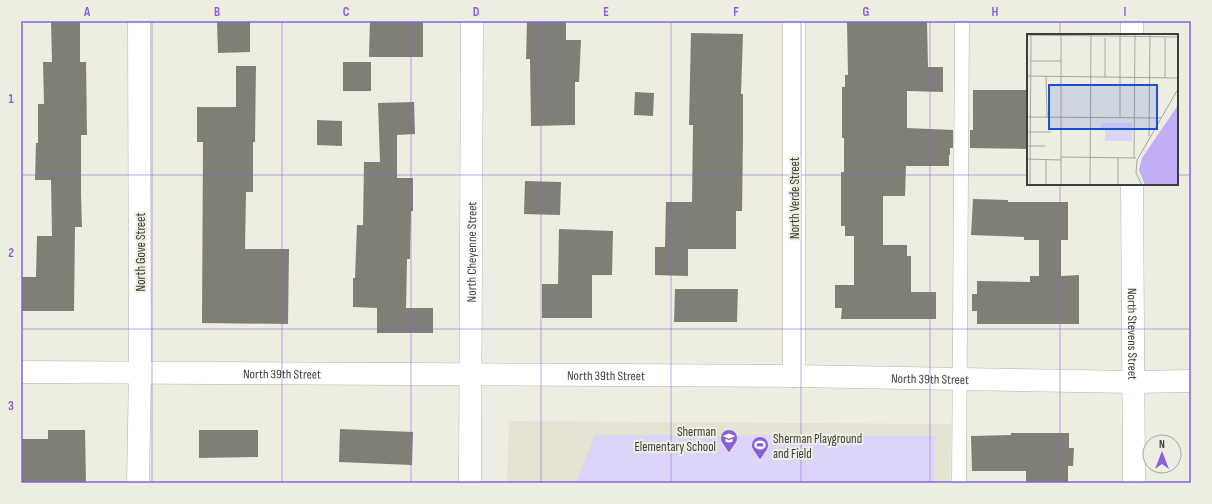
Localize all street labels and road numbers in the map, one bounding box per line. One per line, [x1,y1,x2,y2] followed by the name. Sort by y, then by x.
[787,157,803,239] street label: North Verde Street
[464,202,480,302] street label: North Cheyenne Street
[133,212,149,291] street label: North Gove Street
[1124,288,1140,380] street label: North Stevens Street
[243,366,321,383] street label: North 39th Street
[567,368,645,384] street label: North 39th Street
[891,371,969,388] street label: North 39th Street

